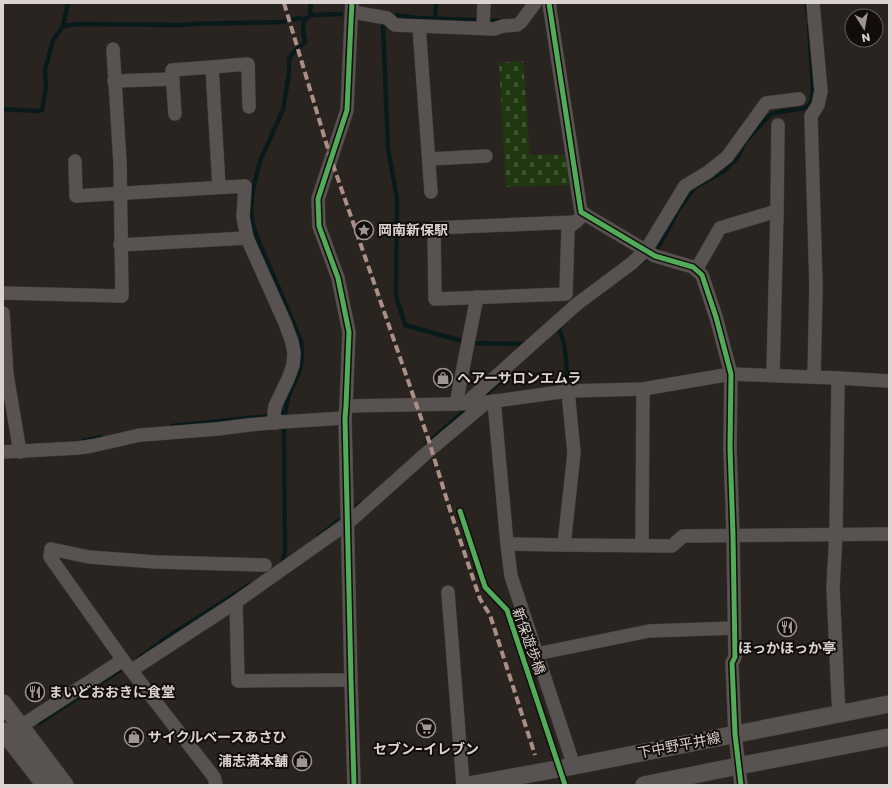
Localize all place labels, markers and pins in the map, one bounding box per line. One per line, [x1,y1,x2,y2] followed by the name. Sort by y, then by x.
[353,219,375,241] place icon: 岡南新保駅
[378,220,448,240] place label: 岡南新保駅
[432,367,454,389] shop icon: ヘアーサロンエムラ
[457,368,581,388] place label: ヘアーサロンエムラ
[776,616,798,638] restaurant icon: ほっかほっか亭
[738,638,836,658] place label: ほっかほっか亭
[24,681,46,703] restaurant icon: まいどおおきに食堂
[49,682,175,702] place label: まいどおおきに食堂
[415,717,437,739] supermarket icon: セブン-イレブン
[123,726,145,748] shop icon: サイクルベースあさひ
[148,727,287,747] place label: サイクルベースあさひ
[373,739,479,759] place label: セブン-イレブン
[291,750,313,772] shop icon: 浦志満本舗
[218,751,288,771] place label: 浦志満本舗

